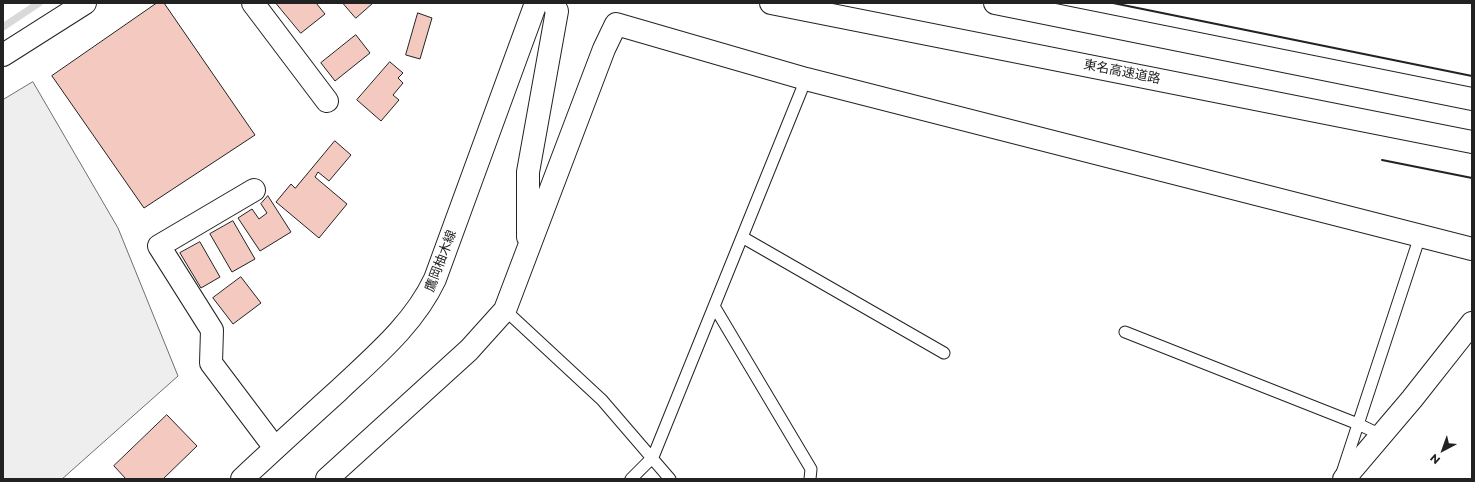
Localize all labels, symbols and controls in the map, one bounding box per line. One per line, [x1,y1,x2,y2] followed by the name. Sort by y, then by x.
[1082,57,1162,87] street label: 東名高速道路
[422,228,460,294] street label: 鷹岡柚木線
[1423,430,1463,470] north arrow
[1427,451,1443,467] text: N

